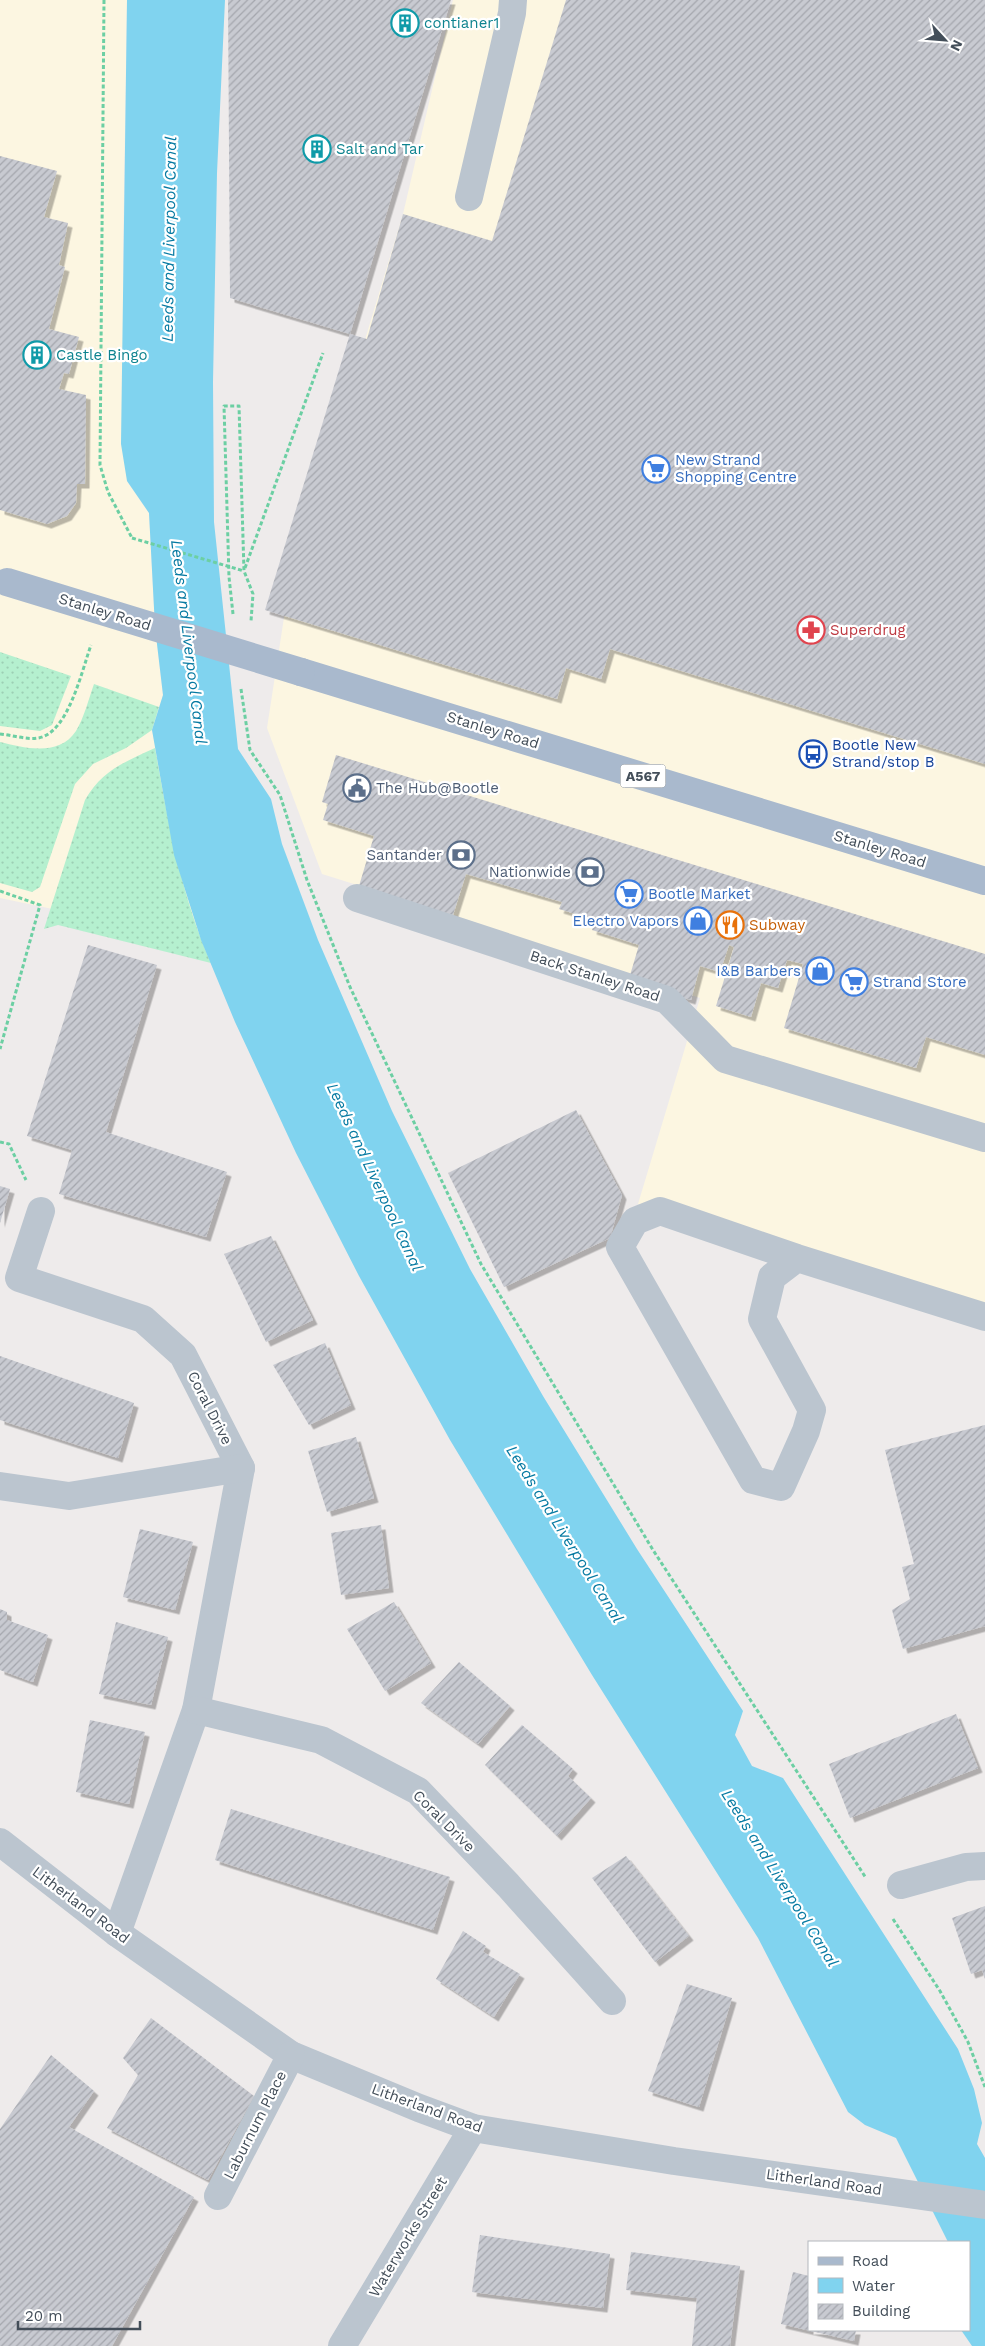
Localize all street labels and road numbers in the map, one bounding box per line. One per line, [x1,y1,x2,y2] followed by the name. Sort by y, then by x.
[57,589,153,635] street label: Stanley Road
[445,707,541,753] street label: Stanley Road
[620,764,666,788] road number: A567
[832,826,928,872] street label: Stanley Road
[528,946,662,1006] street label: Back Stanley Road
[184,1368,236,1448] street label: Coral Drive
[409,1786,479,1856] street label: Coral Drive
[29,1863,133,1947] street label: Litherland Road
[220,2068,290,2182] street label: Laburnum Place
[369,2080,485,2136] street label: Litherland Road
[765,2165,883,2199] street label: Litherland Road
[365,2173,451,2300] street label: Waterworks Street

